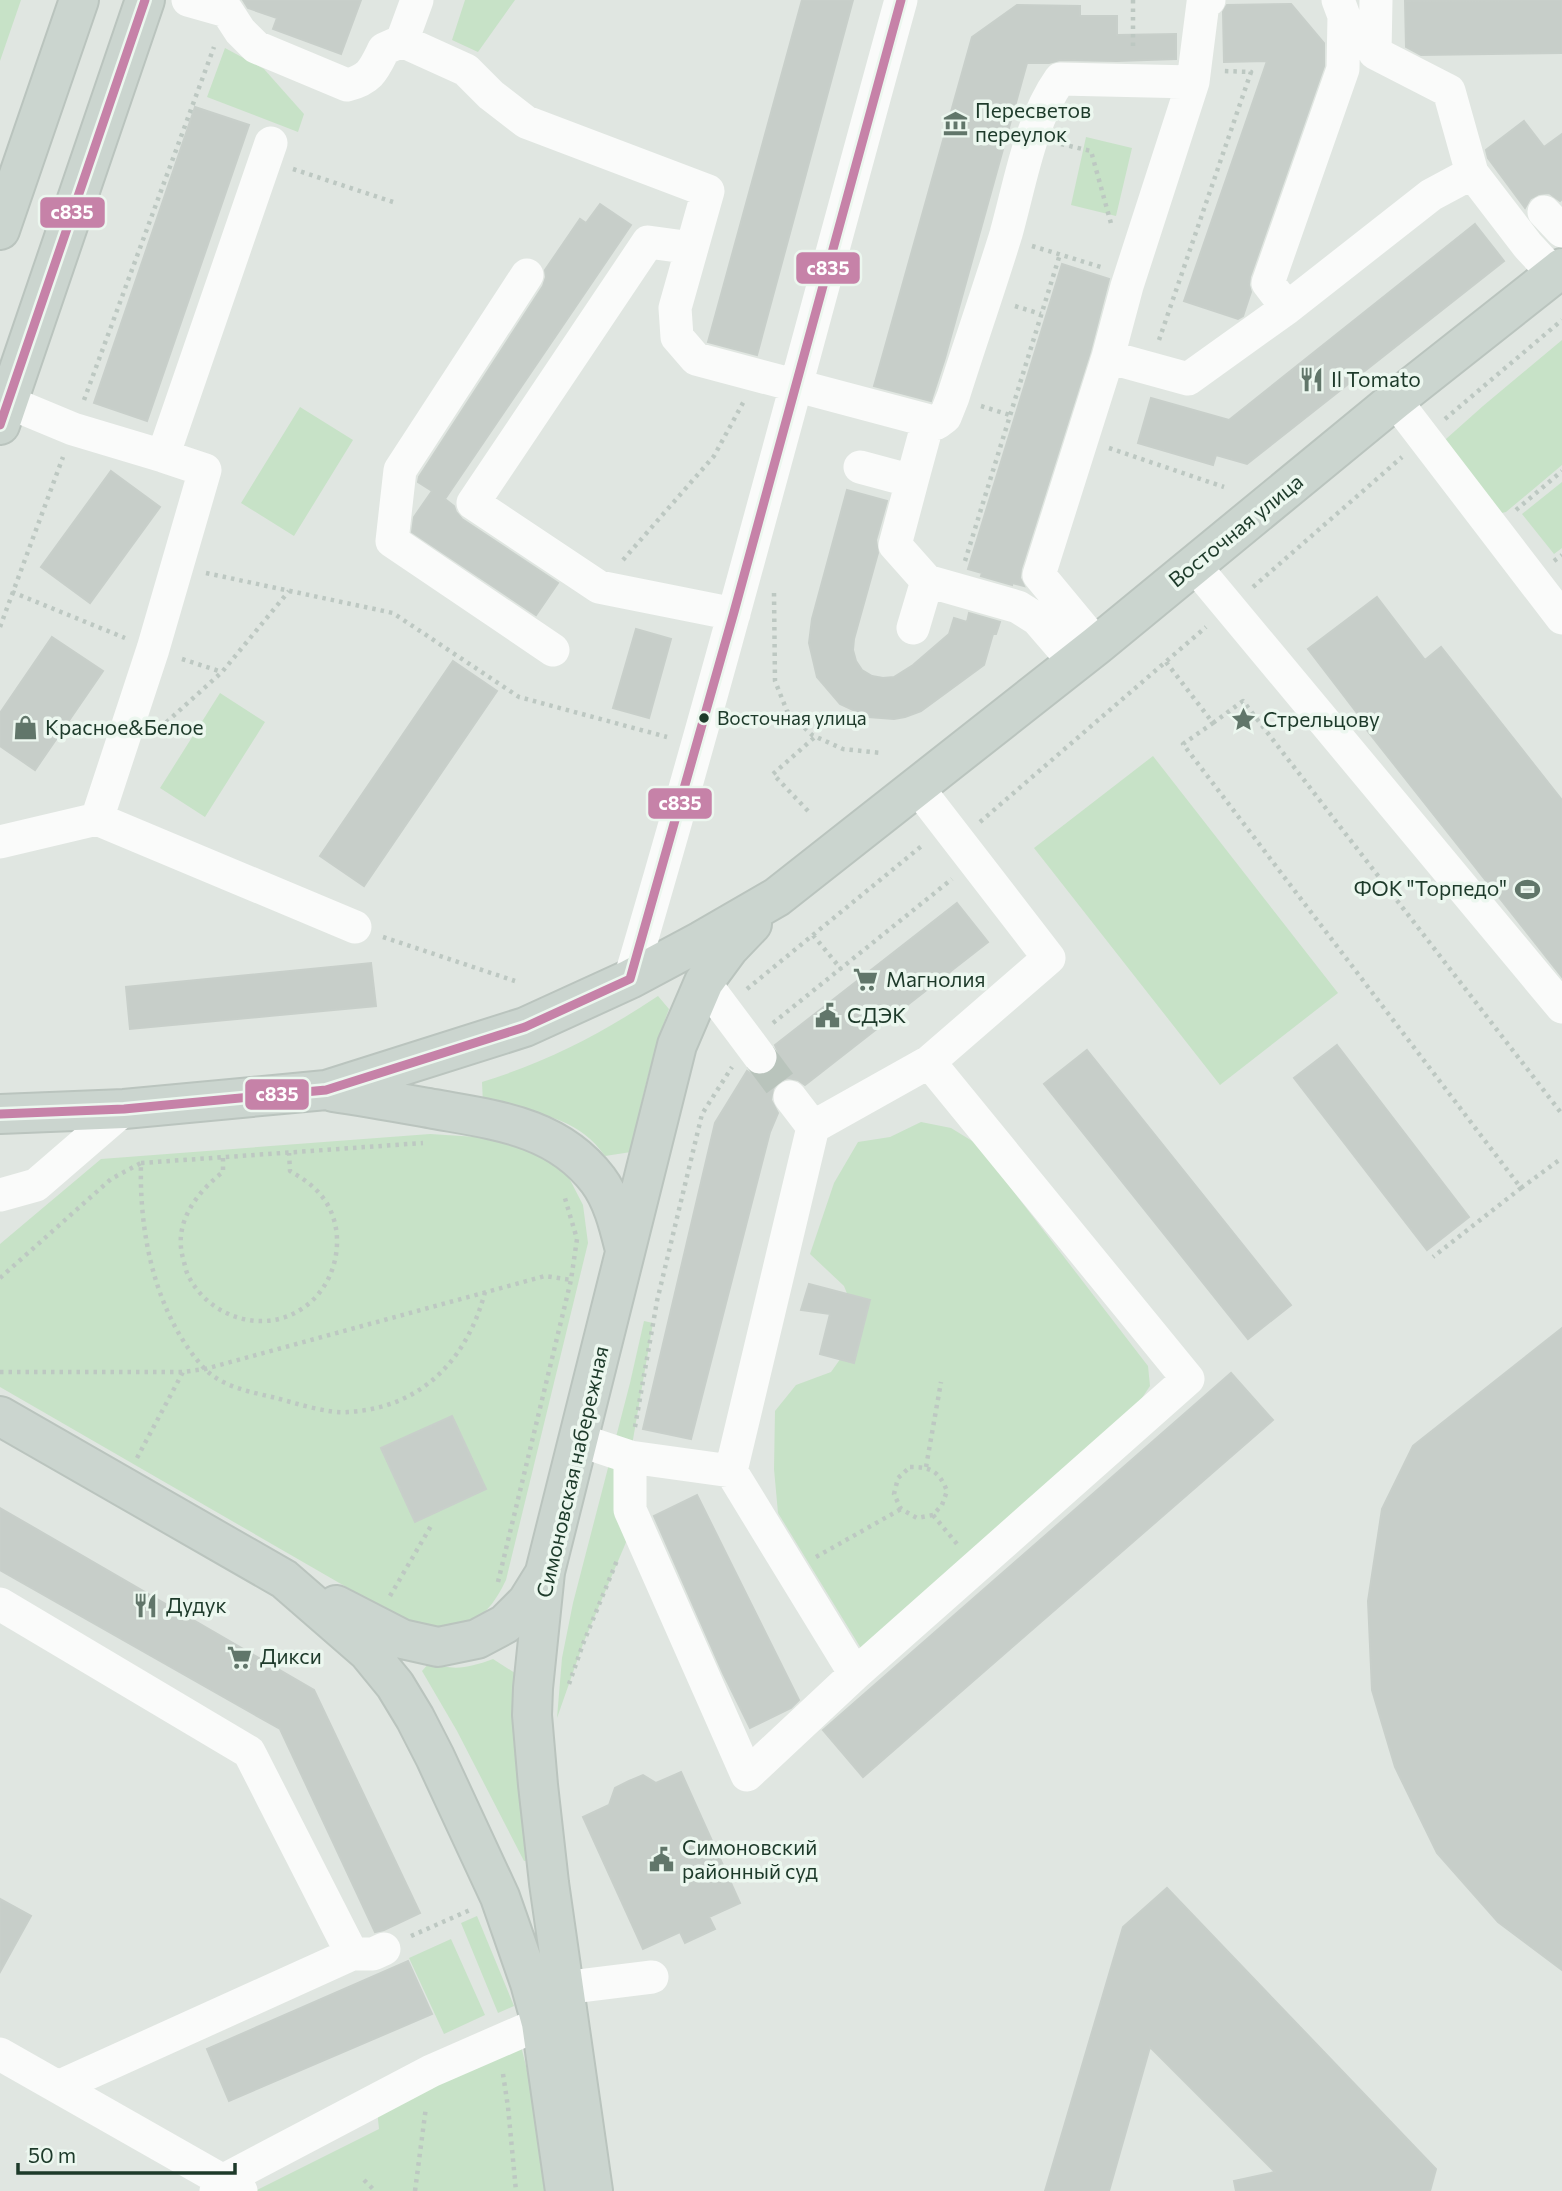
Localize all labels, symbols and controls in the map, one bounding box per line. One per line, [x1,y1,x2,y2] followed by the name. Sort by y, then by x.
[975,97,1091,146] place label: Пересветов переулок
[941,109,969,137] museum icon: Пересветов переулок
[39,196,106,229] line badge: с835
[51,200,93,223] text: с835
[795,251,861,285] line badge: с835
[807,256,849,279] text: с835
[1297,366,1325,394] restaurant icon: Il Tomato
[1331,366,1421,391] place label: Il Tomato
[1163,468,1307,592] street label: Восточная улица
[717,706,867,729] place label: Восточная улица
[1229,706,1257,734] place icon: Стрельцову
[1263,706,1380,731] place label: Стрельцову
[697,711,711,725] marker: Восточная улица
[11,714,39,742] shop icon: Красное&Белое
[45,714,204,739] place label: Красное&Белое
[647,787,713,820] line badge: с835
[659,791,701,814] text: с835
[1354,875,1507,900] place label: ФОК "Торпедо"
[1513,875,1541,903] sports icon: ФОК "Торпедо"
[852,966,880,994] supermarket icon: Магнолия
[886,966,986,991] place label: Магнолия
[813,1002,841,1030] public building icon: СДЭК
[847,1002,906,1027] place label: СДЭК
[244,1078,310,1111] line badge: с835
[256,1082,298,1105] text: с835
[530,1343,613,1600] street label: Симоновская набережная
[132,1592,160,1620] restaurant icon: Дудук
[166,1592,227,1617] place label: Дудук
[226,1643,254,1671] supermarket icon: Дикси
[260,1643,322,1668] place label: Дикси
[682,1834,818,1883] place label: Симоновский районный суд
[648,1846,676,1874] public building icon: Симоновский районный суд
[18,2132,234,2176] scale bar
[28,2142,76,2167] text: 50 m

